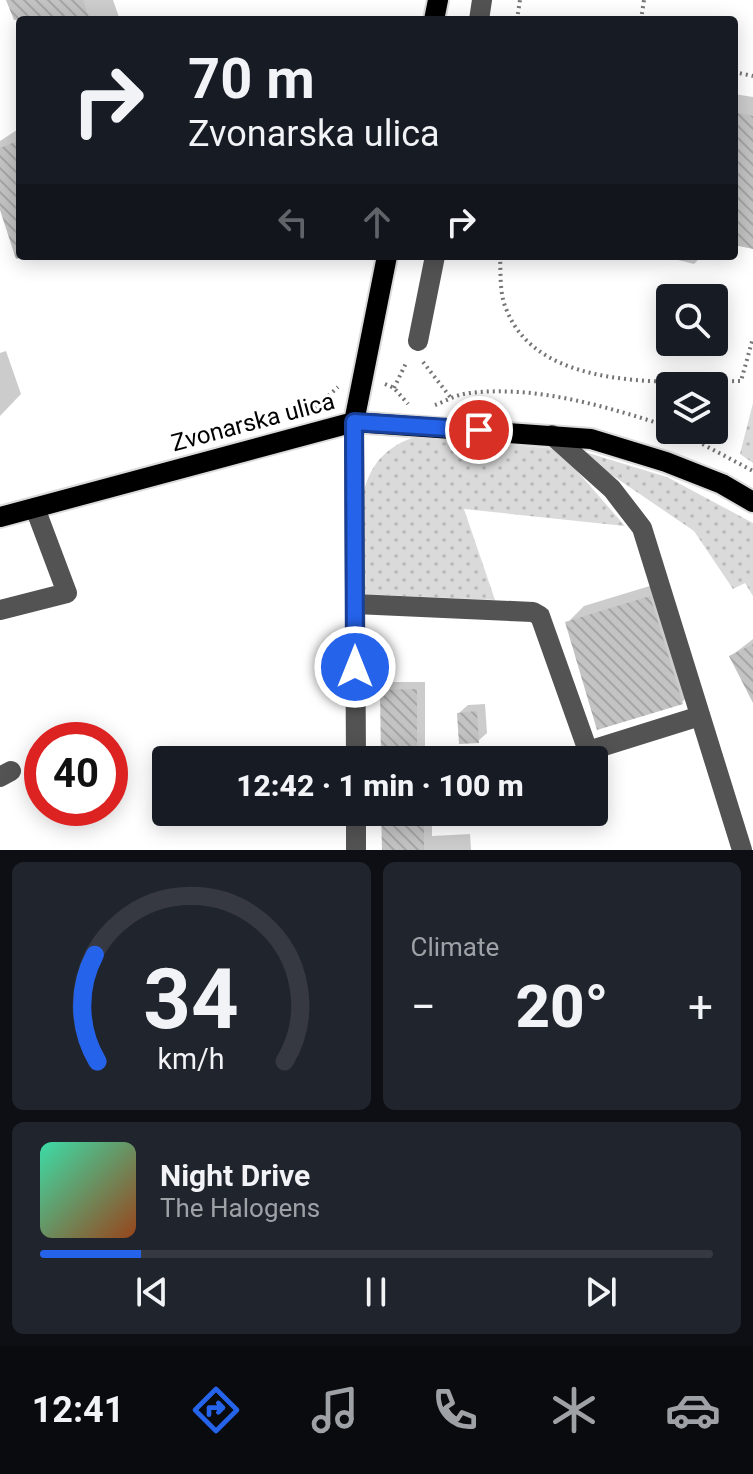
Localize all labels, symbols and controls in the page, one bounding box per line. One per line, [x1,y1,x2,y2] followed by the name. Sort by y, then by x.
[188,46,315,112] text: 70 m
[56,48,160,152] icon: right
[188,113,440,155] text: Zvonarska ulica
[271,200,315,244] icon: left
[355,200,399,244] icon: ahead
[439,200,483,244] icon: right
[656,284,728,444] map controls
[656,284,728,356] button: search
[656,372,728,444] button: layers
[168,387,338,457] street label: Zvonarska ulica
[445,396,513,464] pin
[457,408,501,452] icon: arrive
[313,625,397,709] position arrow
[24,722,128,826] speed limit sign: 40
[236,768,524,803] text: 12:42 · 1 min · 100 m
[411,932,499,962] text: Climate
[144,951,239,1048] text: 34
[515,971,608,1042] text: 20°
[411,981,436,1033] text: −
[688,981,713,1033] text: +
[158,1042,225,1076] text: km/h
[160,1158,310,1193] text: Night Drive
[160,1193,320,1223] text: The Halogens
[130,1270,174,1314] icon: previous
[354,1270,398,1314] icon: pause
[579,1270,623,1314] icon: next
[188,1382,244,1438] icon: directions
[307,1382,363,1438] icon: music
[427,1382,483,1438] icon: phone
[546,1382,602,1438] icon: climate
[665,1382,721,1438] icon: car
[32,1389,124,1431] text: 12:41

